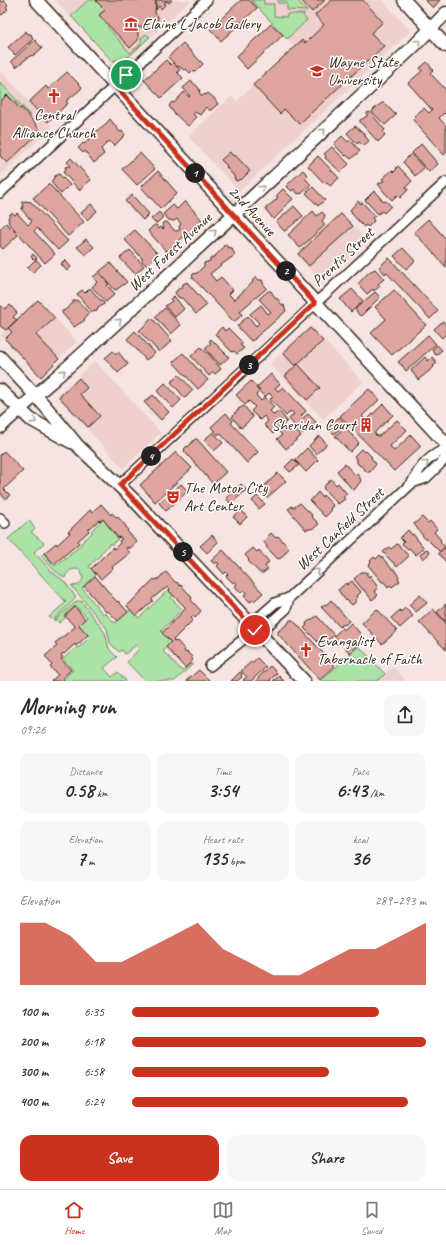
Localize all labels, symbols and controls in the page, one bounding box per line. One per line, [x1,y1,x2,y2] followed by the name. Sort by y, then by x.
[142,14,262,34] place label: Elaine L Jacob Gallery
[123,16,139,32] museum icon: Elaine L Jacob Gallery
[413,39,421,47] one-way arrow
[328,52,400,90] place label: Wayne State University
[109,58,143,92] pin
[309,63,325,79] school or university icon: Wayne State University
[115,64,137,86] icon: arrive
[46,88,62,104] church icon: Central Alliance Church
[12,105,97,143] place label: Central Alliance Church
[318,128,326,136] one-way arrow
[185,163,205,183] pin: 1
[193,166,197,180] text: 1
[224,182,281,242] street label: 2nd Avenue
[257,186,264,193] one-way arrow
[124,207,217,296] street label: West Forest Avenue
[308,222,379,291] street label: Prentis Street
[209,229,217,237] one-way arrow
[276,261,296,281] pin: 2
[284,264,288,278] text: 2
[114,318,122,326] one-way arrow
[239,355,259,375] pin: 3
[247,358,251,372] text: 3
[58,369,66,376] one-way arrow
[271,415,358,435] place label: Sheridan Court
[30,416,37,423] one-way arrow
[358,417,374,433] building icon: Sheridan Court
[141,446,161,466] pin: 4
[149,449,153,463] text: 4
[421,460,429,467] one-way arrow
[184,478,269,516] place label: The Motor City Art Center
[292,482,389,575] street label: West Canfield Street
[165,489,181,505] theatre icon: The Motor City Art Center
[173,542,193,562] pin: 5
[181,545,185,559] text: 5
[312,568,320,576] one-way arrow
[238,613,272,647] pin
[244,619,266,641] icon: check
[317,631,423,669] place label: Evangalist Tabernacle of Faith
[298,642,314,658] church icon: Evangalist Tabernacle of Faith
[20,693,116,721] text: Morning run
[384,694,426,736] button: share
[20,722,46,738] text: 09:26
[69,764,102,778] text: Distance
[215,764,231,778] text: Time
[352,764,369,778] text: Pace
[64,778,94,803] text: 0.58
[208,778,238,803] text: 3:54
[336,778,367,803] text: 6:43
[94,786,108,800] text: km
[367,786,385,800] text: /km
[69,832,103,846] text: Elevation
[203,832,243,846] text: Heart rate
[353,832,368,846] text: kcal
[77,846,86,871] text: 7
[201,846,227,871] text: 135
[351,846,370,871] text: 36
[86,854,95,868] text: m
[227,854,245,868] text: bpm
[20,893,60,909] text: Elevation
[375,893,426,909] text: 289–293 m
[20,1004,48,1020] text: 100 m
[84,1004,104,1020] text: 6:35
[20,1034,48,1050] text: 200 m
[84,1034,104,1050] text: 6:18
[20,1064,48,1080] text: 300 m
[84,1064,104,1080] text: 6:58
[20,1094,48,1110] text: 400 m
[84,1094,104,1110] text: 6:24
[20,1135,219,1181] button: Save
[227,1135,426,1181] button: Share
[63,1199,85,1237] tab: Home
[212,1199,234,1237] tab: Map
[361,1199,383,1237] tab: Saved

